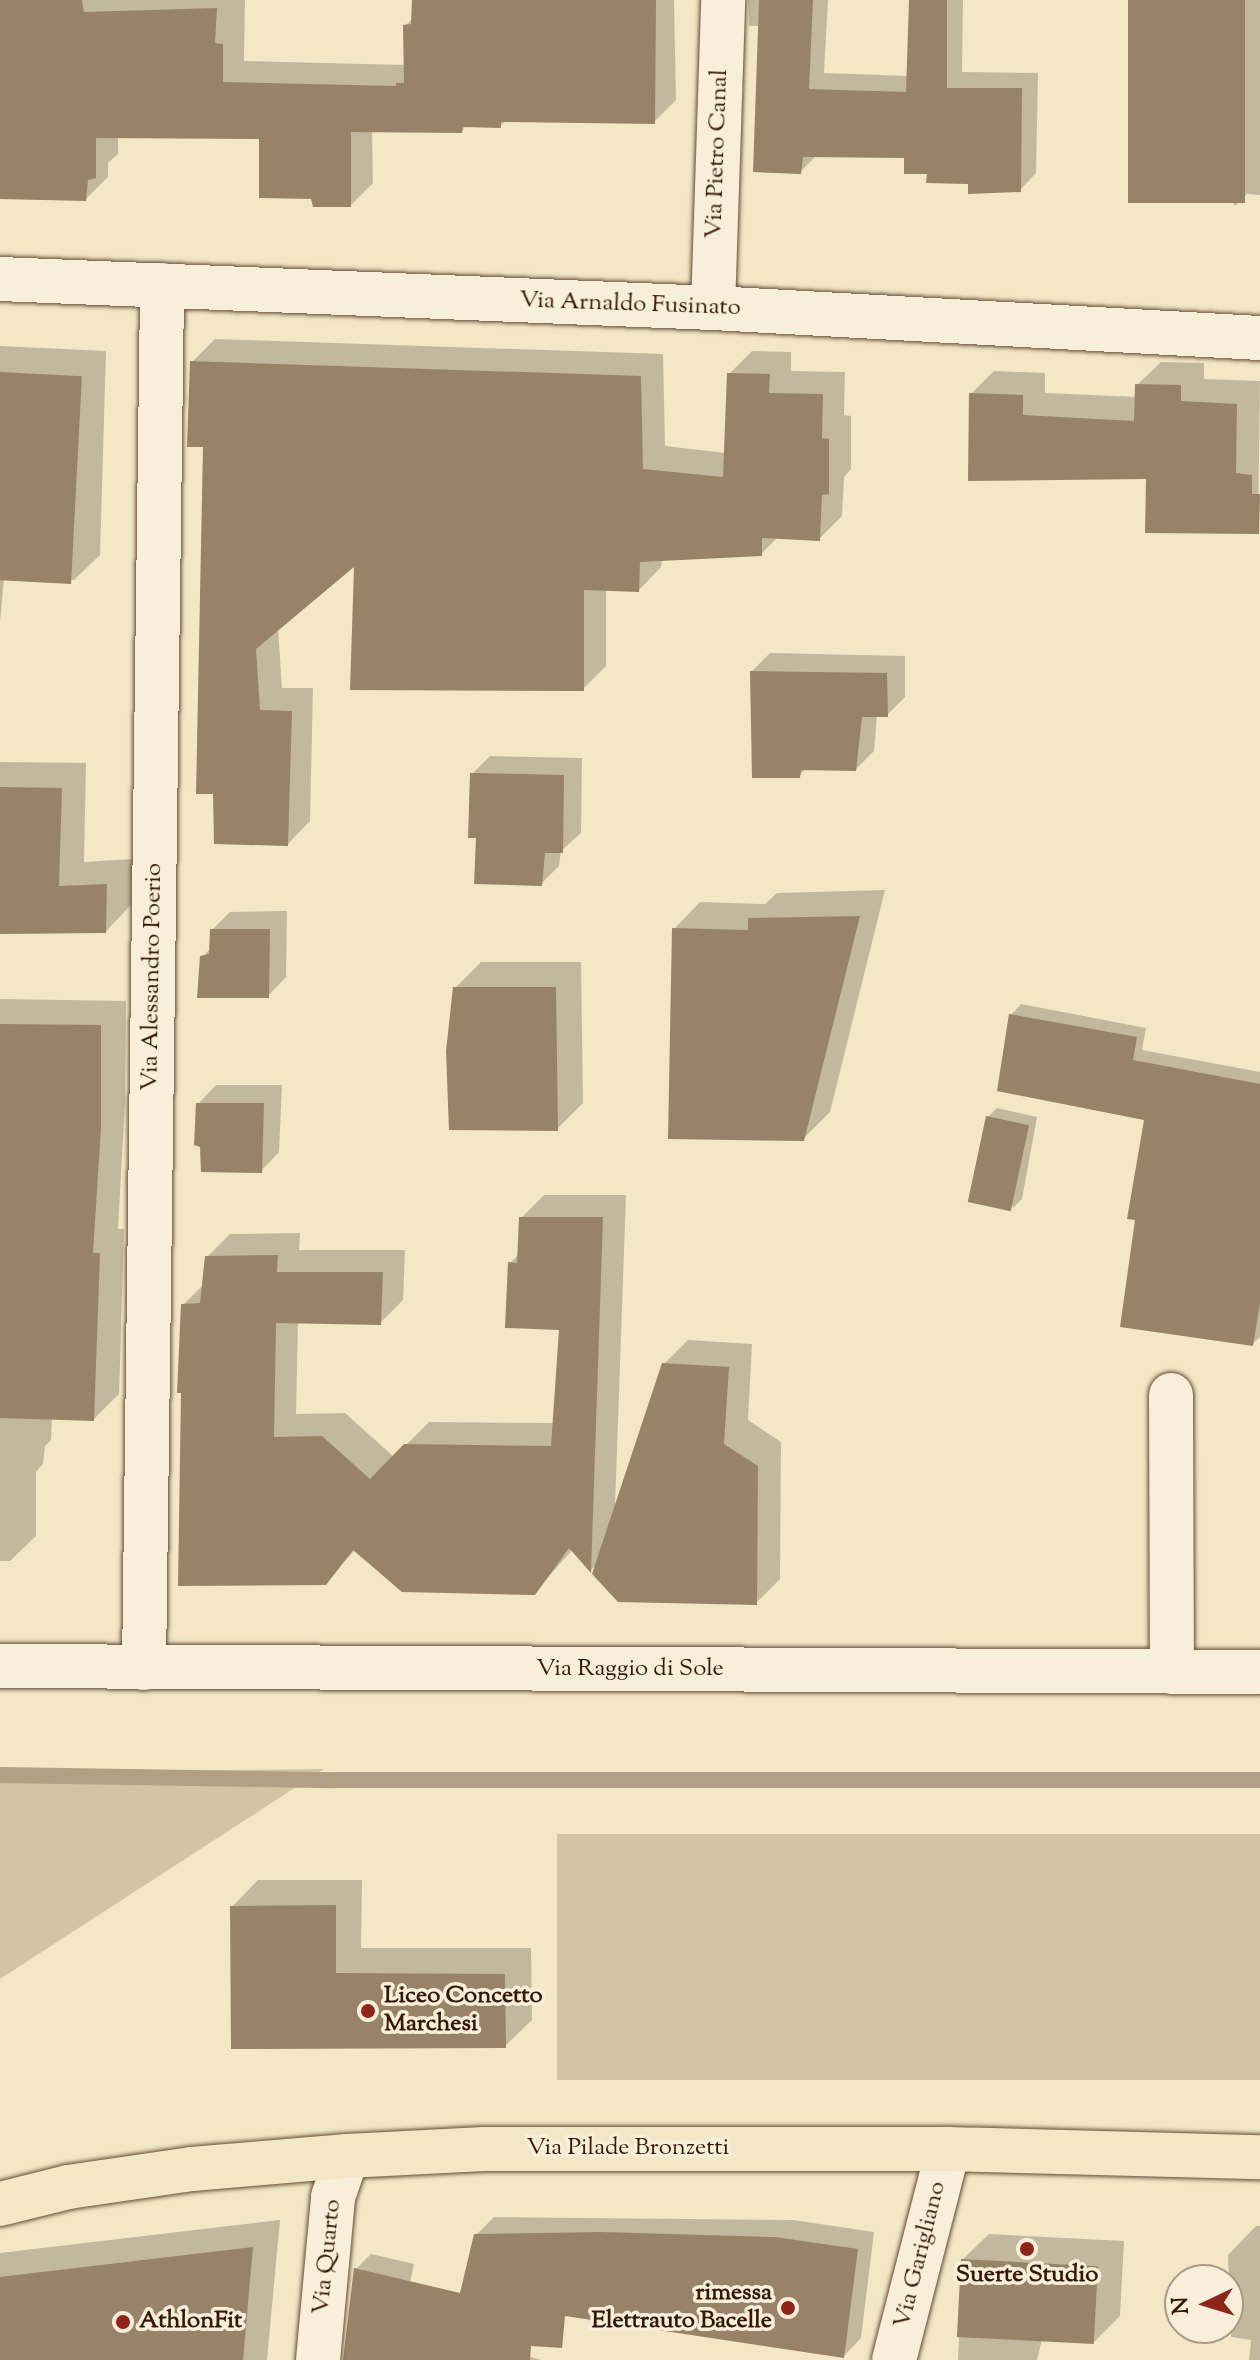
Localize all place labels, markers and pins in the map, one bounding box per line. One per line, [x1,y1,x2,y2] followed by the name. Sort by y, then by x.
[384,1983,543,2039] place label: Liceo Concetto Marchesi
[359,2002,377,2020] marker: Liceo Concetto Marchesi
[1018,2240,1036,2258] marker: Suerte Studio
[956,2262,1098,2290] place label: Suerte Studio
[591,2280,772,2336] place label: rimessa Elettrauto Bacelle
[779,2299,797,2317] marker: rimessa Elettrauto Bacelle
[139,2308,242,2336] place label: AthlonFit
[114,2313,132,2331] marker: AthlonFit

